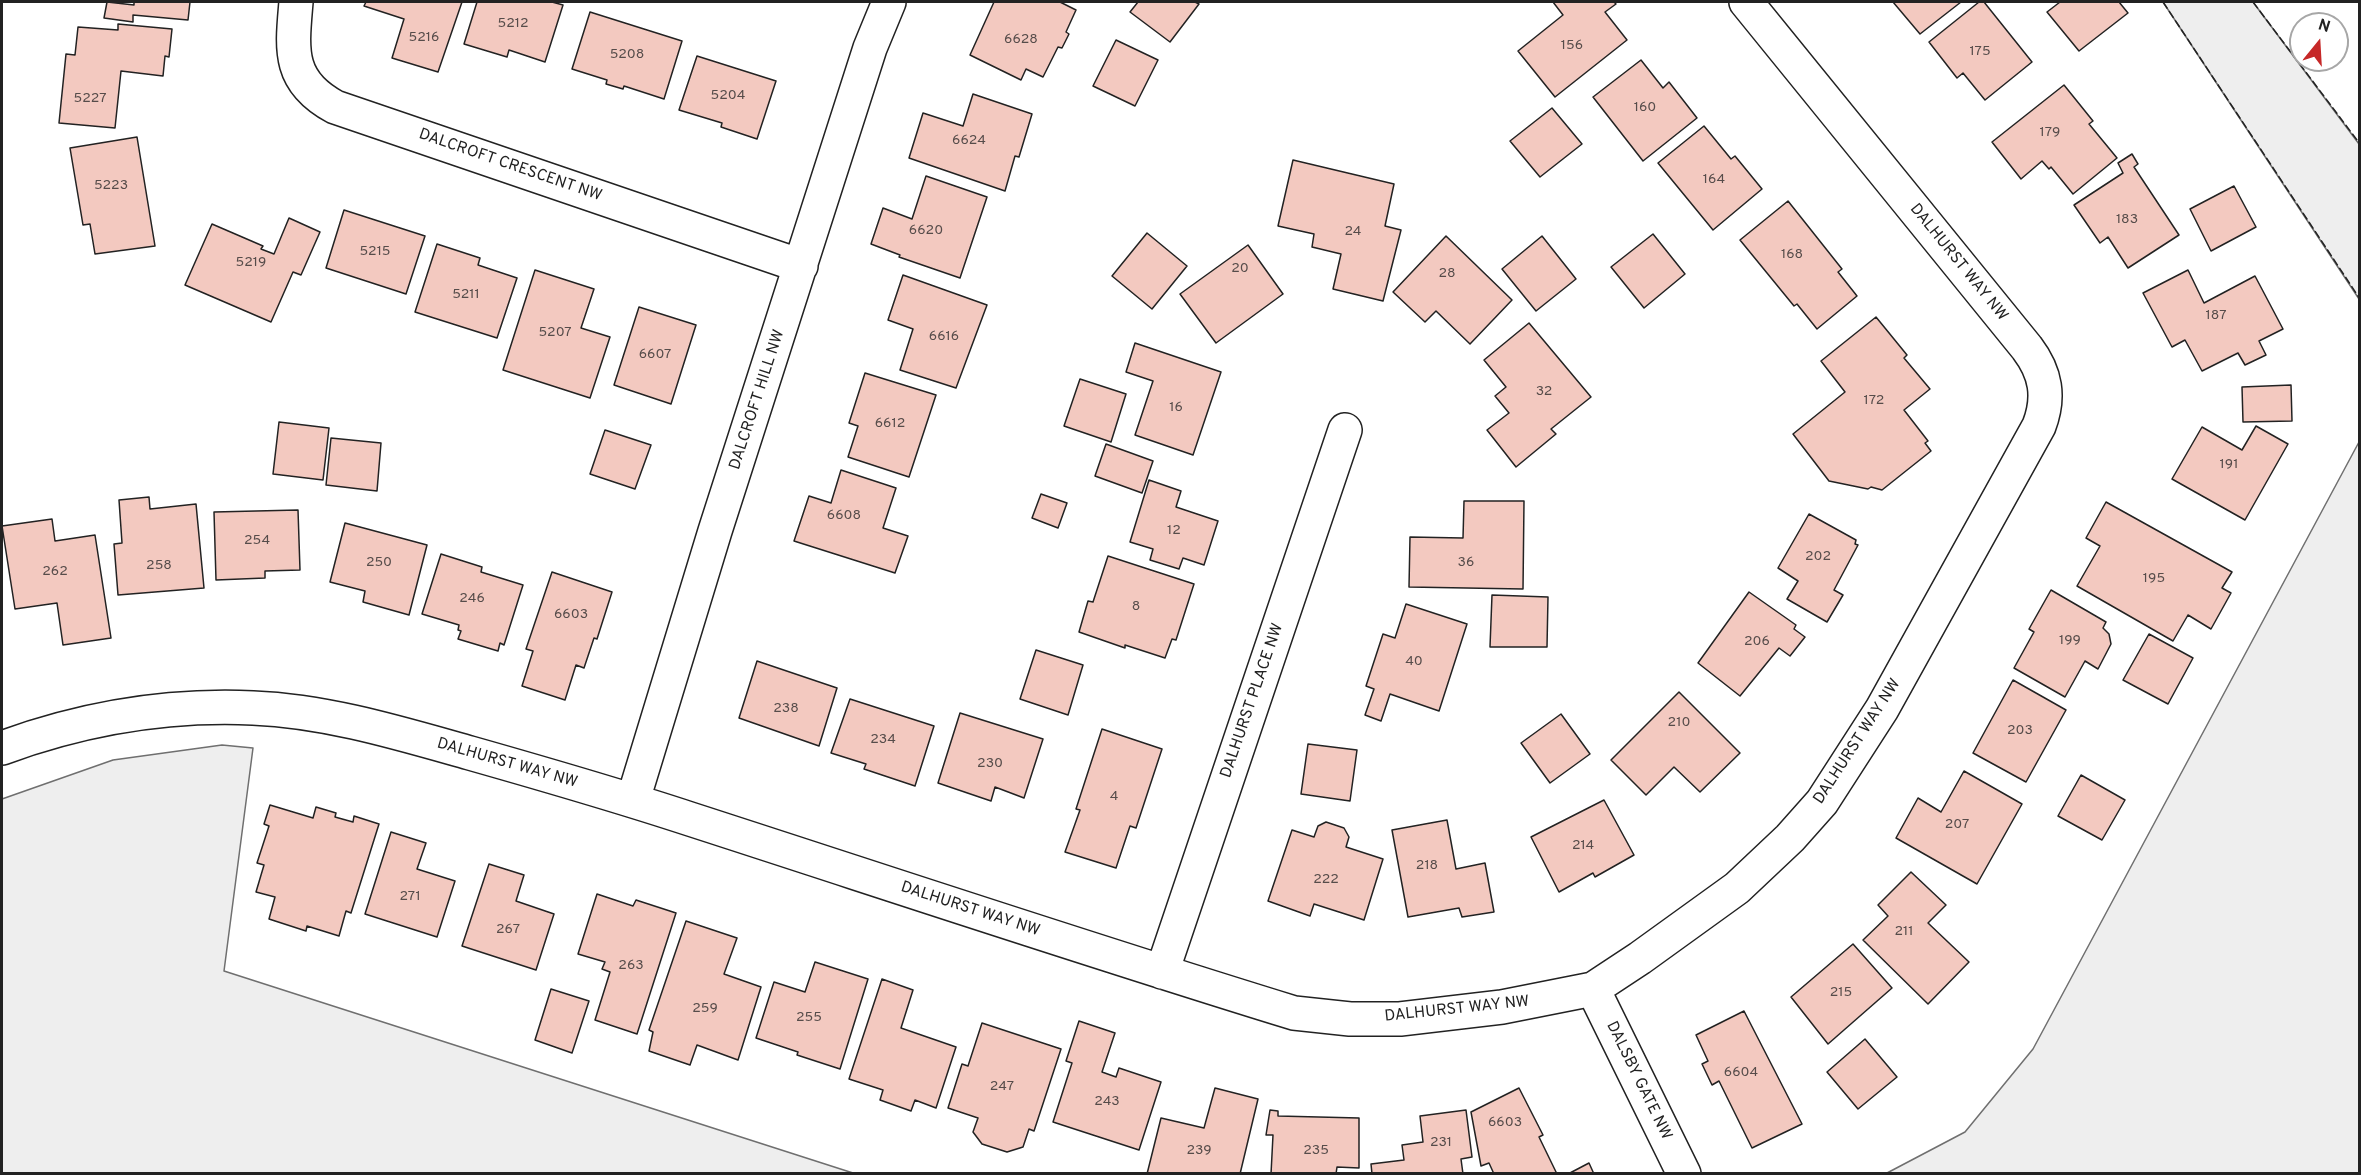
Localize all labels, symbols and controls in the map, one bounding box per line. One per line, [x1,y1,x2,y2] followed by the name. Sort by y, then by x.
[2289,12,2349,72] north arrow
[2315,15,2333,38] text: N
[498,16,528,32] house number: 5212
[409,30,439,46] house number: 5216
[1004,32,1038,48] house number: 6628
[1561,38,1583,54] house number: 156
[1969,44,1991,60] house number: 175
[610,47,644,63] house number: 5208
[711,88,745,104] house number: 5204
[74,91,106,107] house number: 5227
[1634,100,1656,116] house number: 160
[2040,125,2060,141] house number: 179
[416,126,604,206] street label: DALCROFT CRESCENT NW
[952,133,986,149] house number: 6624
[1703,172,1725,188] house number: 164
[94,178,128,194] house number: 5223
[1905,200,2011,326] street label: DALHURST WAY NW
[2116,212,2138,228] house number: 183
[909,223,943,239] house number: 6620
[1344,224,1362,240] house number: 24
[359,244,391,260] house number: 5215
[1781,247,1803,263] house number: 168
[236,255,266,271] house number: 5219
[1231,261,1249,277] house number: 20
[1438,266,1456,282] house number: 28
[452,287,480,303] house number: 5211
[2206,308,2226,324] house number: 187
[538,325,572,341] house number: 5207
[726,328,790,472] street label: DALCROFT HILL NW
[929,329,959,345] house number: 6616
[639,347,671,363] house number: 6607
[1536,384,1552,400] house number: 32
[1864,393,1884,409] house number: 172
[1169,400,1183,416] house number: 16
[875,416,905,432] house number: 6612
[2220,457,2238,473] house number: 191
[827,508,861,524] house number: 6608
[1167,523,1181,539] house number: 12
[244,533,270,549] house number: 254
[1805,549,1831,565] house number: 202
[366,555,392,571] house number: 250
[1458,555,1474,571] house number: 36
[146,558,172,574] house number: 258
[42,564,68,580] house number: 262
[2143,571,2165,587] house number: 195
[459,591,485,607] house number: 246
[1132,599,1140,615] house number: 8
[554,607,588,623] house number: 6603
[1218,621,1288,781] street label: DALHURST PLACE NW
[2059,633,2081,649] house number: 199
[1744,634,1770,650] house number: 206
[1405,654,1423,670] house number: 40
[1810,676,1906,808] street label: DALHURST WAY NW
[773,701,799,717] house number: 238
[1668,715,1690,731] house number: 210
[2007,723,2033,739] house number: 203
[870,732,896,748] house number: 234
[434,735,580,793] street label: DALHURST WAY NW
[977,756,1003,772] house number: 230
[1110,789,1118,805] house number: 4
[1945,817,1969,833] house number: 207
[1572,838,1594,854] house number: 214
[1416,858,1438,874] house number: 218
[1313,872,1339,888] house number: 222
[898,878,1042,942] street label: DALHURST WAY NW
[399,889,421,905] house number: 271
[496,922,520,938] house number: 267
[1894,924,1914,940] house number: 211
[618,958,644,974] house number: 263
[1830,985,1852,1001] house number: 215
[1384,993,1530,1027] street label: DALHURST WAY NW
[692,1001,718,1017] house number: 259
[796,1010,822,1026] house number: 255
[1601,1019,1675,1143] street label: DALSBY GATE NW
[1724,1065,1758,1081] house number: 6604
[990,1079,1014,1095] house number: 247
[1094,1094,1120,1110] house number: 243
[1488,1115,1522,1131] house number: 6603
[1430,1135,1452,1151] house number: 231
[1186,1143,1212,1159] house number: 239
[1303,1143,1329,1159] house number: 235

